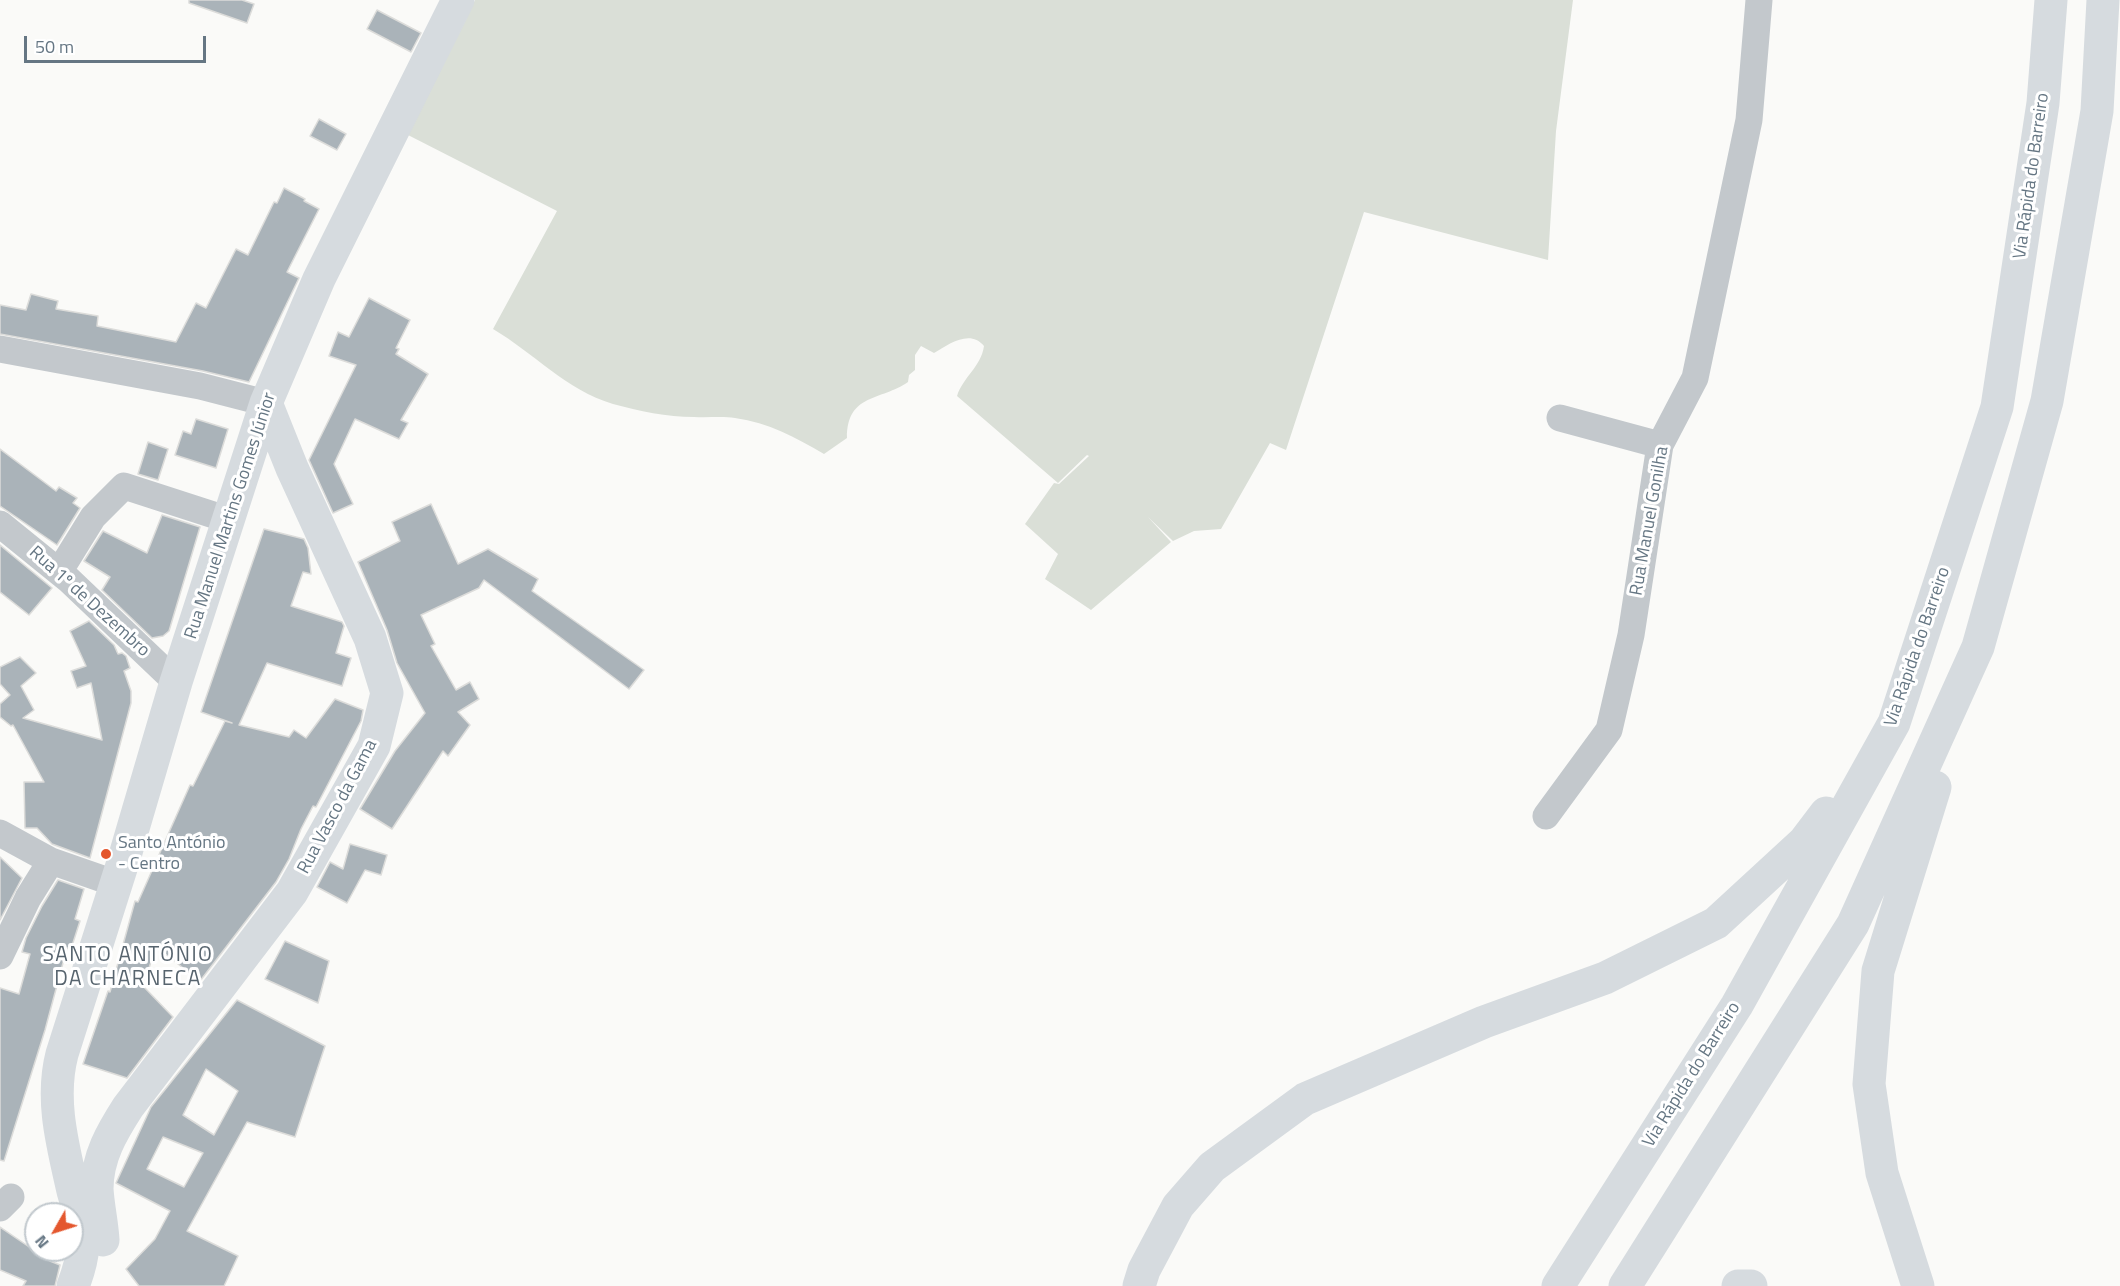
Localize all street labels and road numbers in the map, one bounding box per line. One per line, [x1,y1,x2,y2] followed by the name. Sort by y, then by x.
[2010,92,2054,260] street label: Via Rápida do Barreiro
[181,390,281,642] street label: Rua Manuel Martins Gomes Júnior
[1626,445,1674,597] street label: Rua Manuel Gonilha
[24,542,154,662] street label: Rua 1º de Dezembro
[1881,564,1955,730] street label: Via Rápida do Barreiro
[294,736,382,878] street label: Rua Vasco da Gama
[1638,998,1746,1152] street label: Via Rápida do Barreiro

